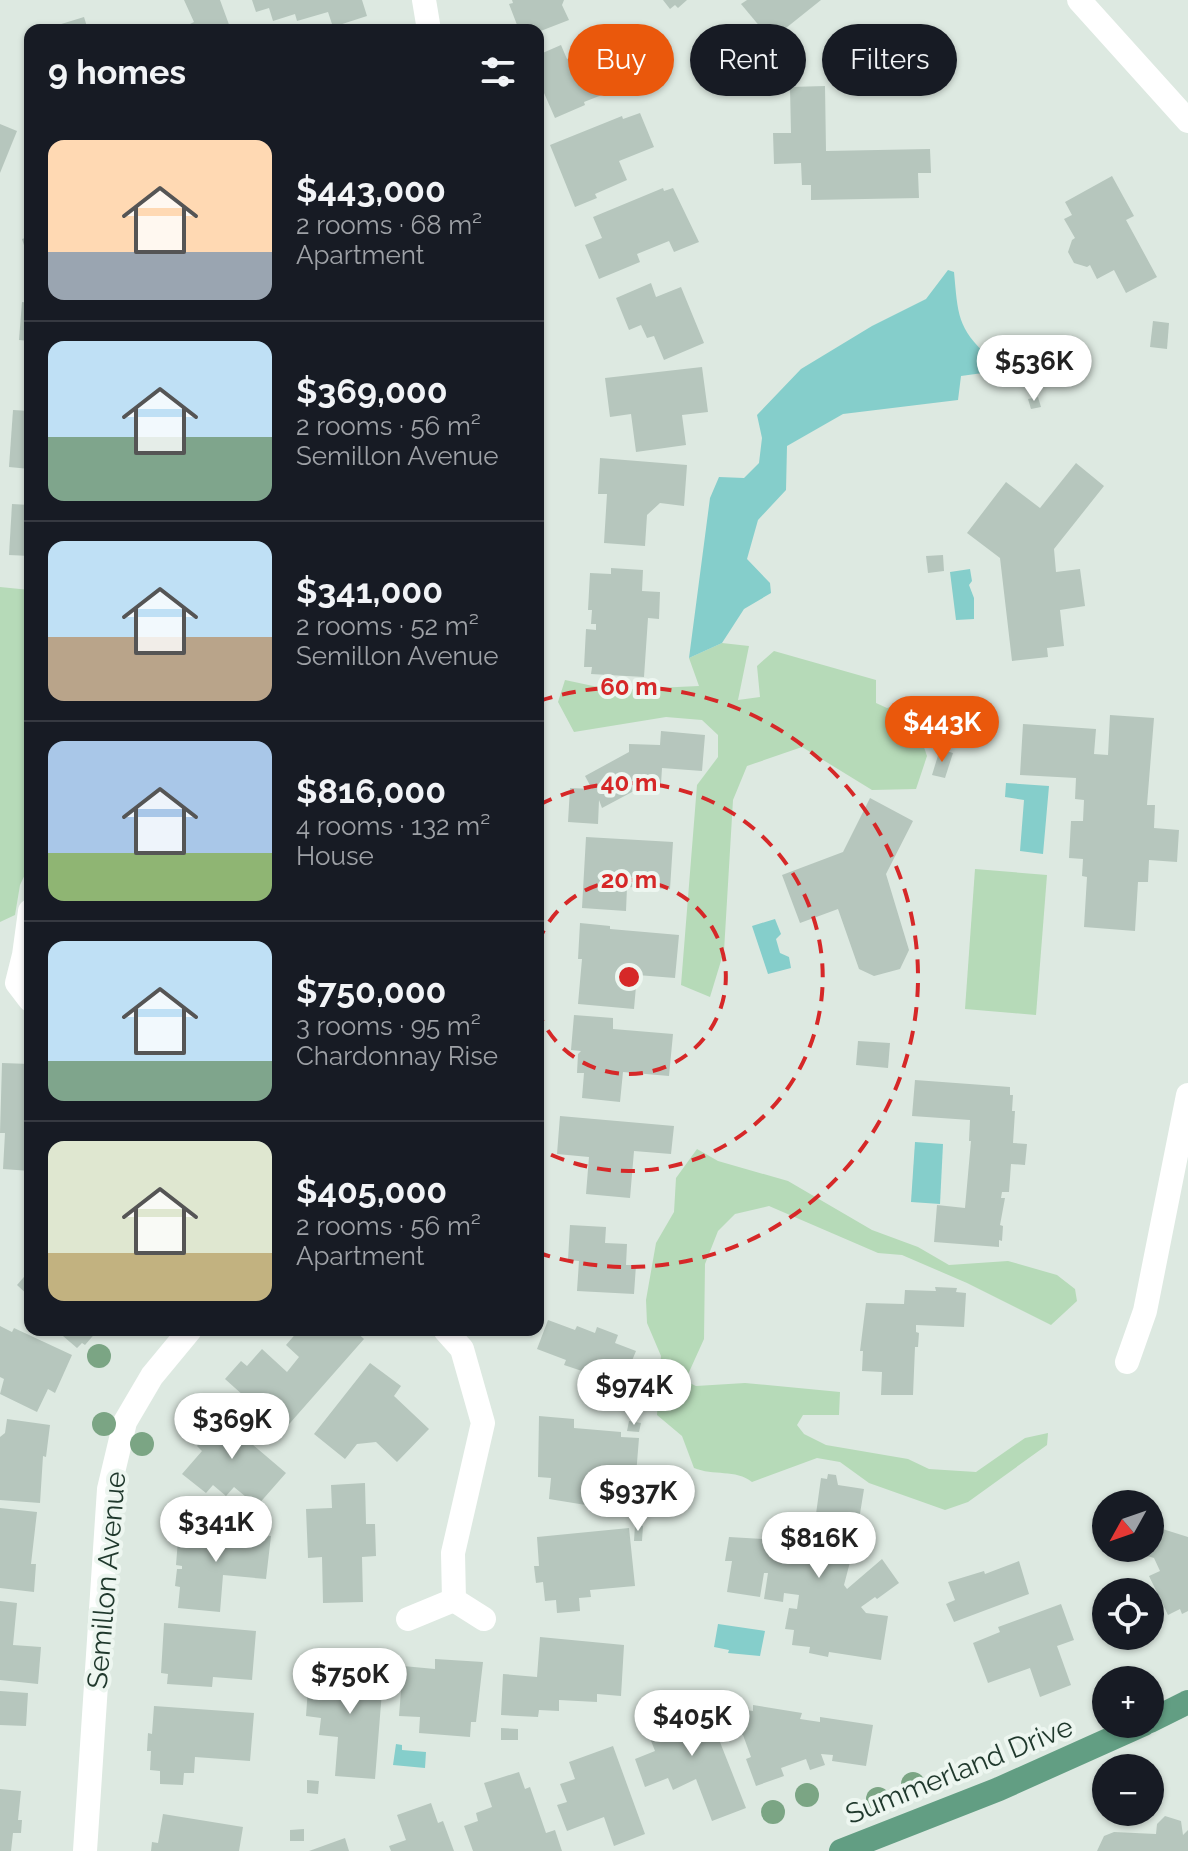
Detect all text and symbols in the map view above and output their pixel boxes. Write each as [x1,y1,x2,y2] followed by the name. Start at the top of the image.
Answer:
[568,24,674,96] chip: Buy
[690,24,806,96] chip: Rent
[822,24,957,96] chip: Filters
[476,50,520,94] icon: filters
[48,52,186,92] text: 9 homes
[296,170,446,210] text: $443,000
[112,172,208,268] icon: home
[296,210,482,240] text: 2 rooms · 68 m²
[296,240,425,270] text: Apartment
[978,335,1090,403] pin: $536K
[995,346,1073,376] text: $536K
[296,371,448,411] text: $369,000
[112,373,208,469] icon: home
[296,411,481,441] text: 2 rooms · 56 m²
[296,441,498,471] text: Semillon Avenue
[296,571,443,611] text: $341,000
[112,573,208,669] icon: home
[296,611,479,641] text: 2 rooms · 52 m²
[296,641,498,671] text: Semillon Avenue
[600,672,658,701] text: 60 m
[886,696,998,764] pin: $443K
[903,707,981,737] text: $443K
[601,768,657,797] text: 40 m
[296,771,446,811] text: $816,000
[112,773,208,869] icon: home
[296,811,490,841] text: 4 rooms · 132 m²
[296,841,374,871] text: House
[601,865,657,894] text: 20 m
[615,963,643,991] centre of rings
[296,971,446,1011] text: $750,000
[112,973,208,1069] icon: home
[296,1011,481,1041] text: 3 rooms · 95 m²
[296,1041,498,1071] text: Chardonnay Rise
[296,1171,447,1211] text: $405,000
[112,1173,208,1269] icon: home
[296,1211,481,1241] text: 2 rooms · 56 m²
[296,1241,425,1271] text: Apartment
[578,1359,690,1427] pin: $974K
[595,1370,673,1400] text: $974K
[176,1393,288,1461] pin: $369K
[192,1404,272,1434] text: $369K
[582,1465,694,1533] pin: $937K
[81,1470,132,1690] street label: Semillon Avenue
[599,1476,677,1506] text: $937K
[1092,1490,1164,1562] north arrow
[1092,1490,1164,1826] map controls
[160,1496,272,1564] pin: $341K
[178,1507,254,1537] text: $341K
[763,1512,875,1580] pin: $816K
[780,1523,858,1553] text: $816K
[1092,1578,1164,1650] button: locate
[294,1648,406,1716] pin: $750K
[311,1659,389,1689] text: $750K
[1092,1666,1164,1738] button: +
[636,1690,748,1758] pin: $405K
[652,1701,732,1731] text: $405K
[841,1710,1078,1831] street label: Summerland Drive
[1092,1754,1164,1826] button: −

